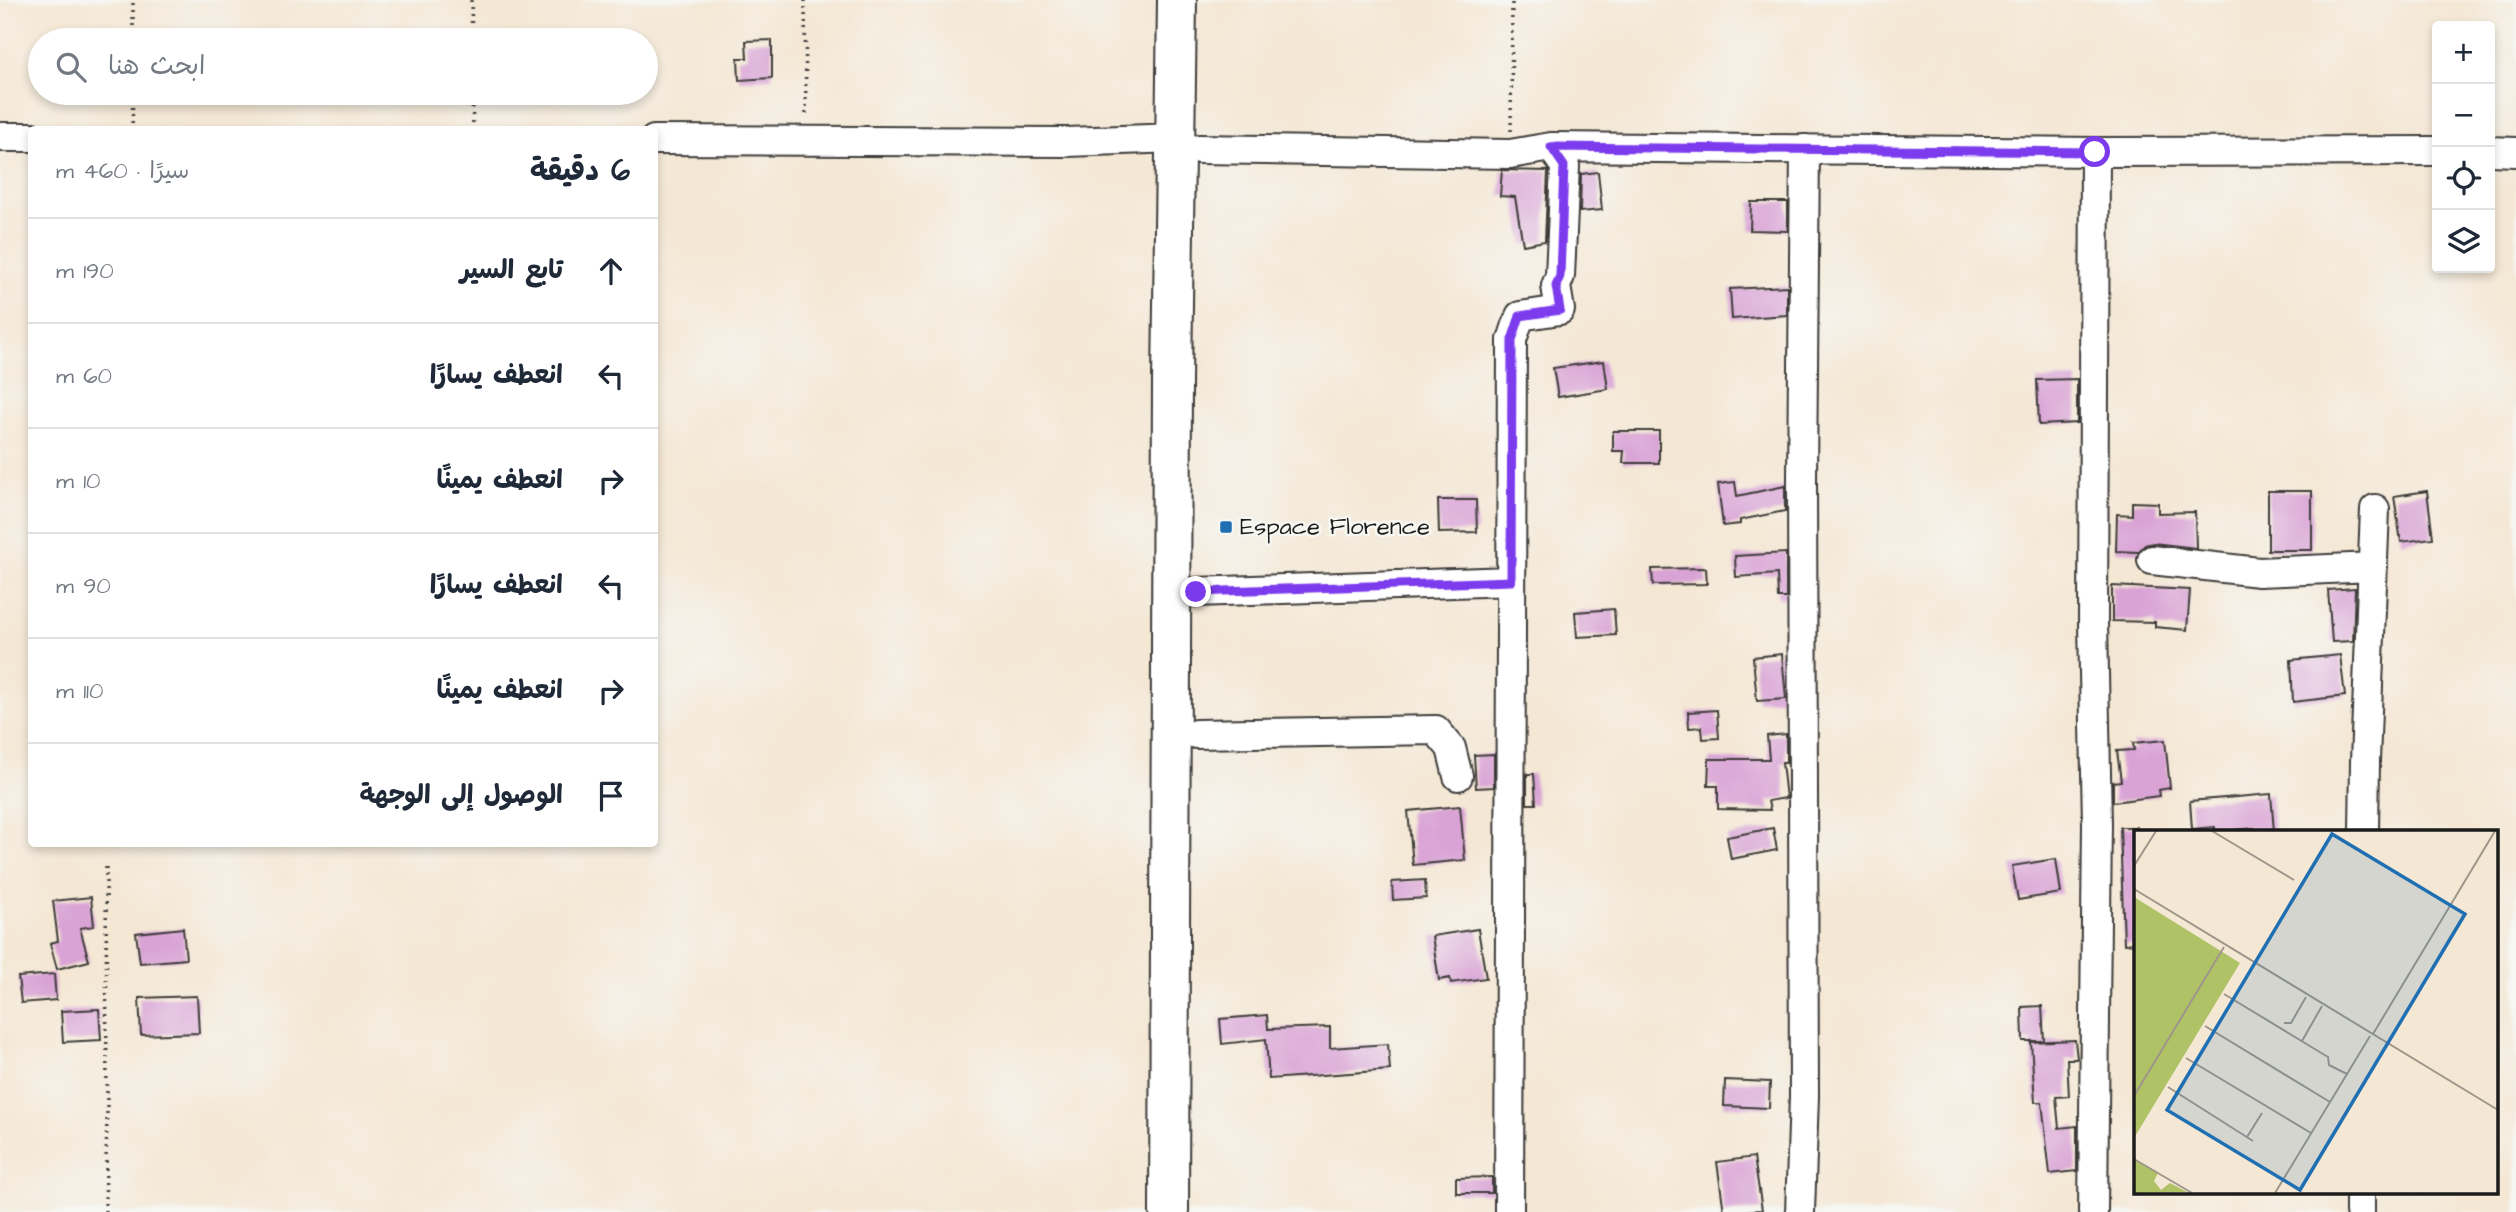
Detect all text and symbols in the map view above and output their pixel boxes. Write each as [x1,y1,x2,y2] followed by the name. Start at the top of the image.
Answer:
[2432,21,2495,273] map controls
[2432,21,2495,84] button: +
[28,28,658,105] search box
[52,48,90,86] icon: search
[108,48,205,84] text: ابحث هنا
[2432,84,2495,147] button: −
[2079,136,2110,167] route start
[2432,147,2495,210] button: locate
[530,150,630,192] text: 6 دقيقة
[56,155,189,187] text: سيرًا · 460 m
[2432,210,2495,273] button: layers
[460,252,563,288] text: تابع السير
[592,252,630,290] icon: ahead
[56,255,114,287] text: 190 m
[430,357,563,393] text: انعطف يسارًا
[592,357,630,395] icon: left
[56,360,112,392] text: 60 m
[436,462,563,498] text: انعطف يمينًا
[592,462,630,500] icon: right
[56,465,101,497] text: 10 m
[1240,510,1430,544] place label: Espace Florence
[1218,519,1234,535] marker: Espace Florence
[430,567,563,603] text: انعطف يسارًا
[592,567,630,605] icon: left
[56,570,111,602] text: 90 m
[1180,576,1211,607] route end
[436,672,563,708] text: انعطف يمينًا
[592,672,630,710] icon: right
[56,675,104,707] text: 110 m
[359,777,563,813] text: الوصول إلى الوجهة
[592,777,630,815] icon: arrive
[2134,830,2498,1194] inset map

